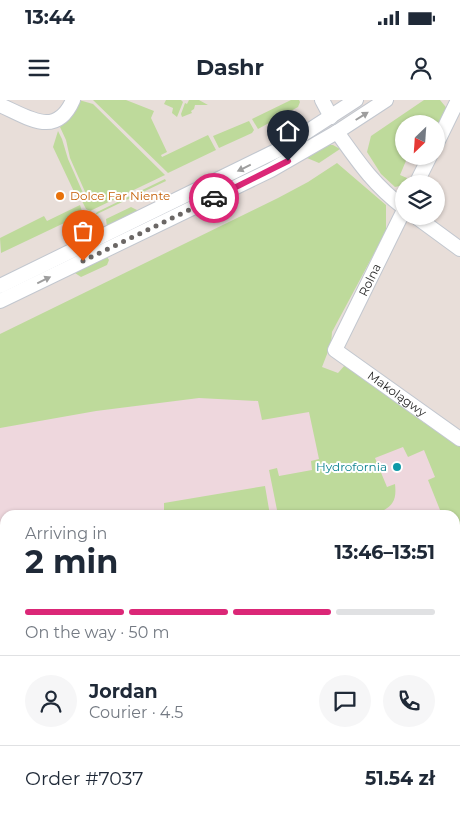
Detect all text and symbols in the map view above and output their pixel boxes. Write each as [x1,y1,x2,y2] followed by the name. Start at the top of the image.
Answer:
[25,6,75,29] text: 13:44
[25,54,53,82] icon: menu
[196,54,264,81] text: Dashr
[407,54,435,82] icon: person
[267,110,309,161] pin
[355,112,368,121] one-way arrow
[395,115,445,165] north arrow
[395,115,445,225] map controls
[274,117,302,145] icon: home
[236,164,251,172] one-way arrow
[189,173,239,223] courier
[395,175,445,225] button: layers
[200,184,228,212] icon: car
[70,188,170,203] place label: Dolce Far Niente
[54,190,66,202] marker: Dolce Far Niente
[62,210,104,261] pin
[69,217,97,245] icon: bag
[355,261,384,299] street label: Rolna
[37,276,51,284] one-way arrow
[365,368,430,420] street label: Makolągwy
[316,459,387,474] place label: Hydrofornia
[391,461,403,473] marker: Hydrofornia
[25,524,107,543] text: Arriving in
[335,541,435,564] text: 13:46–13:51
[25,542,118,581] text: 2 min
[25,623,169,642] text: On the way · 50 m
[25,675,77,727] button: person
[319,675,371,727] button: chat
[383,675,435,727] button: phone
[89,680,158,703] text: Jordan
[89,703,183,722] text: Courier · 4.5
[25,767,143,790] text: Order #7037
[365,767,435,790] text: 51.54 zł

